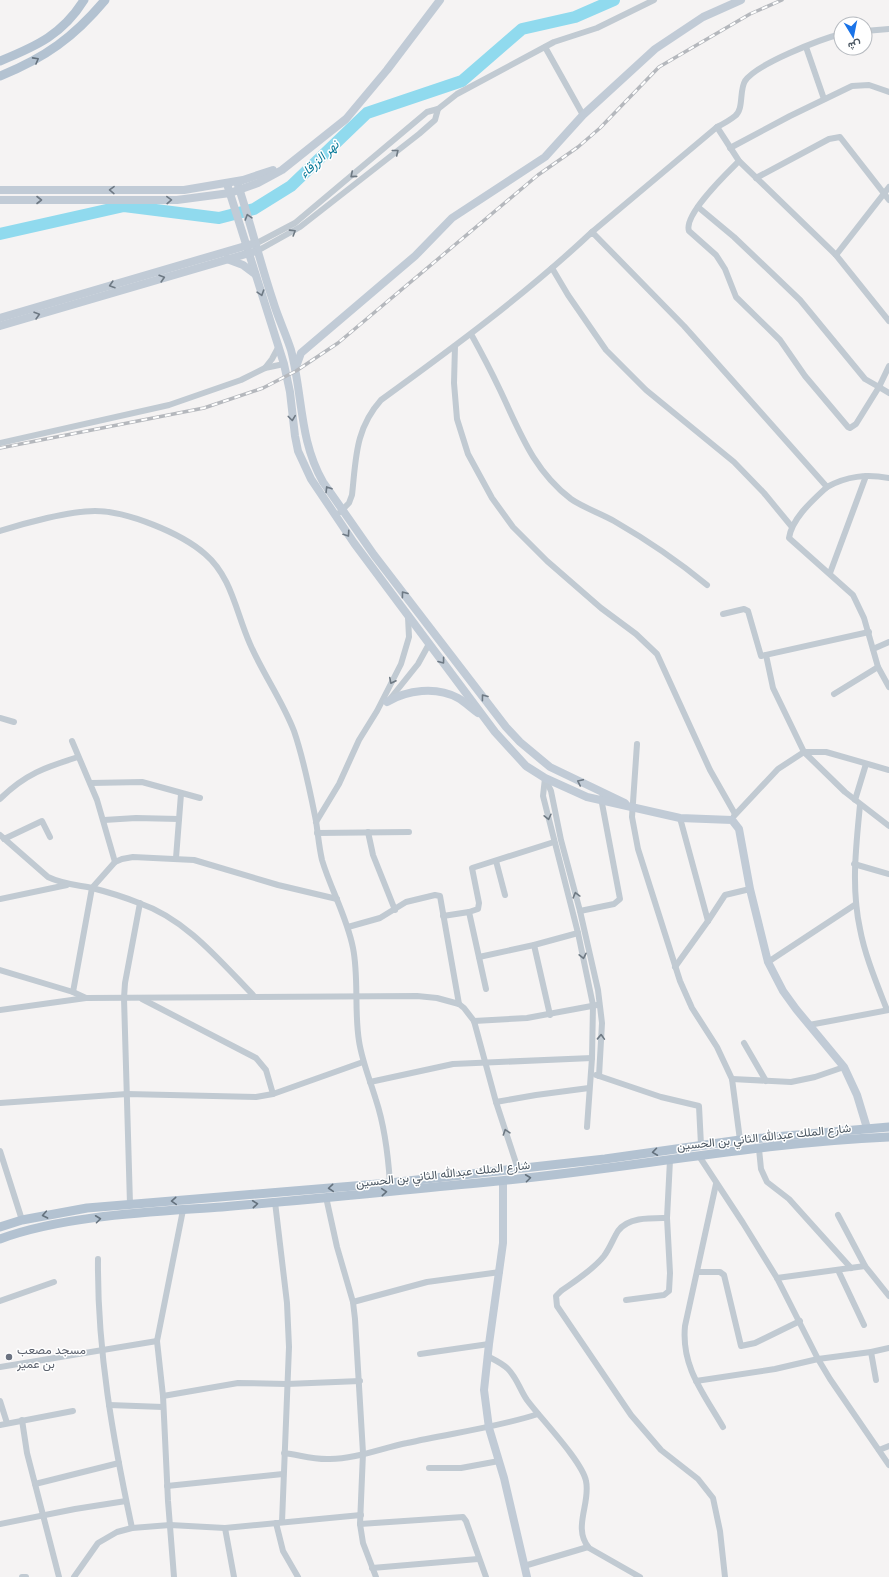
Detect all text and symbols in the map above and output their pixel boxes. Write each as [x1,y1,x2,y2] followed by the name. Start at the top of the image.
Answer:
[833,16,873,56] north arrow
[847,38,862,53] text: ش
[31,57,39,65] one-way arrow
[296,136,343,182] water label: نهر الزرقاء
[391,149,398,156] one-way arrow
[350,171,358,178] one-way arrow
[109,186,115,194] one-way arrow
[36,196,42,204] one-way arrow
[166,196,172,205] one-way arrow
[244,214,253,221] one-way arrow
[289,229,296,236] one-way arrow
[158,274,165,283] one-way arrow
[108,280,115,289] one-way arrow
[256,289,265,296] one-way arrow
[34,311,41,319] one-way arrow
[287,415,296,421] one-way arrow
[325,487,332,494] one-way arrow
[342,530,350,537] one-way arrow
[402,592,409,599] one-way arrow
[437,656,444,663] one-way arrow
[389,676,397,684] one-way arrow
[482,695,489,702] one-way arrow
[576,779,584,787] one-way arrow
[543,813,552,820] one-way arrow
[572,892,581,899] one-way arrow
[578,953,586,959] one-way arrow
[597,1034,605,1040] one-way arrow
[676,1121,852,1156] street label: شارع الملك عبدالله الثاني بن الحسين
[502,1129,511,1136] one-way arrow
[652,1147,659,1156] one-way arrow
[355,1158,531,1193] street label: شارع الملك عبدالله الثاني بن الحسين
[525,1174,531,1183] one-way arrow
[328,1183,335,1192] one-way arrow
[381,1187,387,1196] one-way arrow
[171,1196,177,1205] one-way arrow
[252,1199,258,1208] one-way arrow
[42,1210,48,1219] one-way arrow
[95,1215,101,1224] one-way arrow
[16,1343,86,1372] place label: مسجد مصعب بن عمير
[4,1352,14,1362] marker: مسجد مصعب بن عمير

